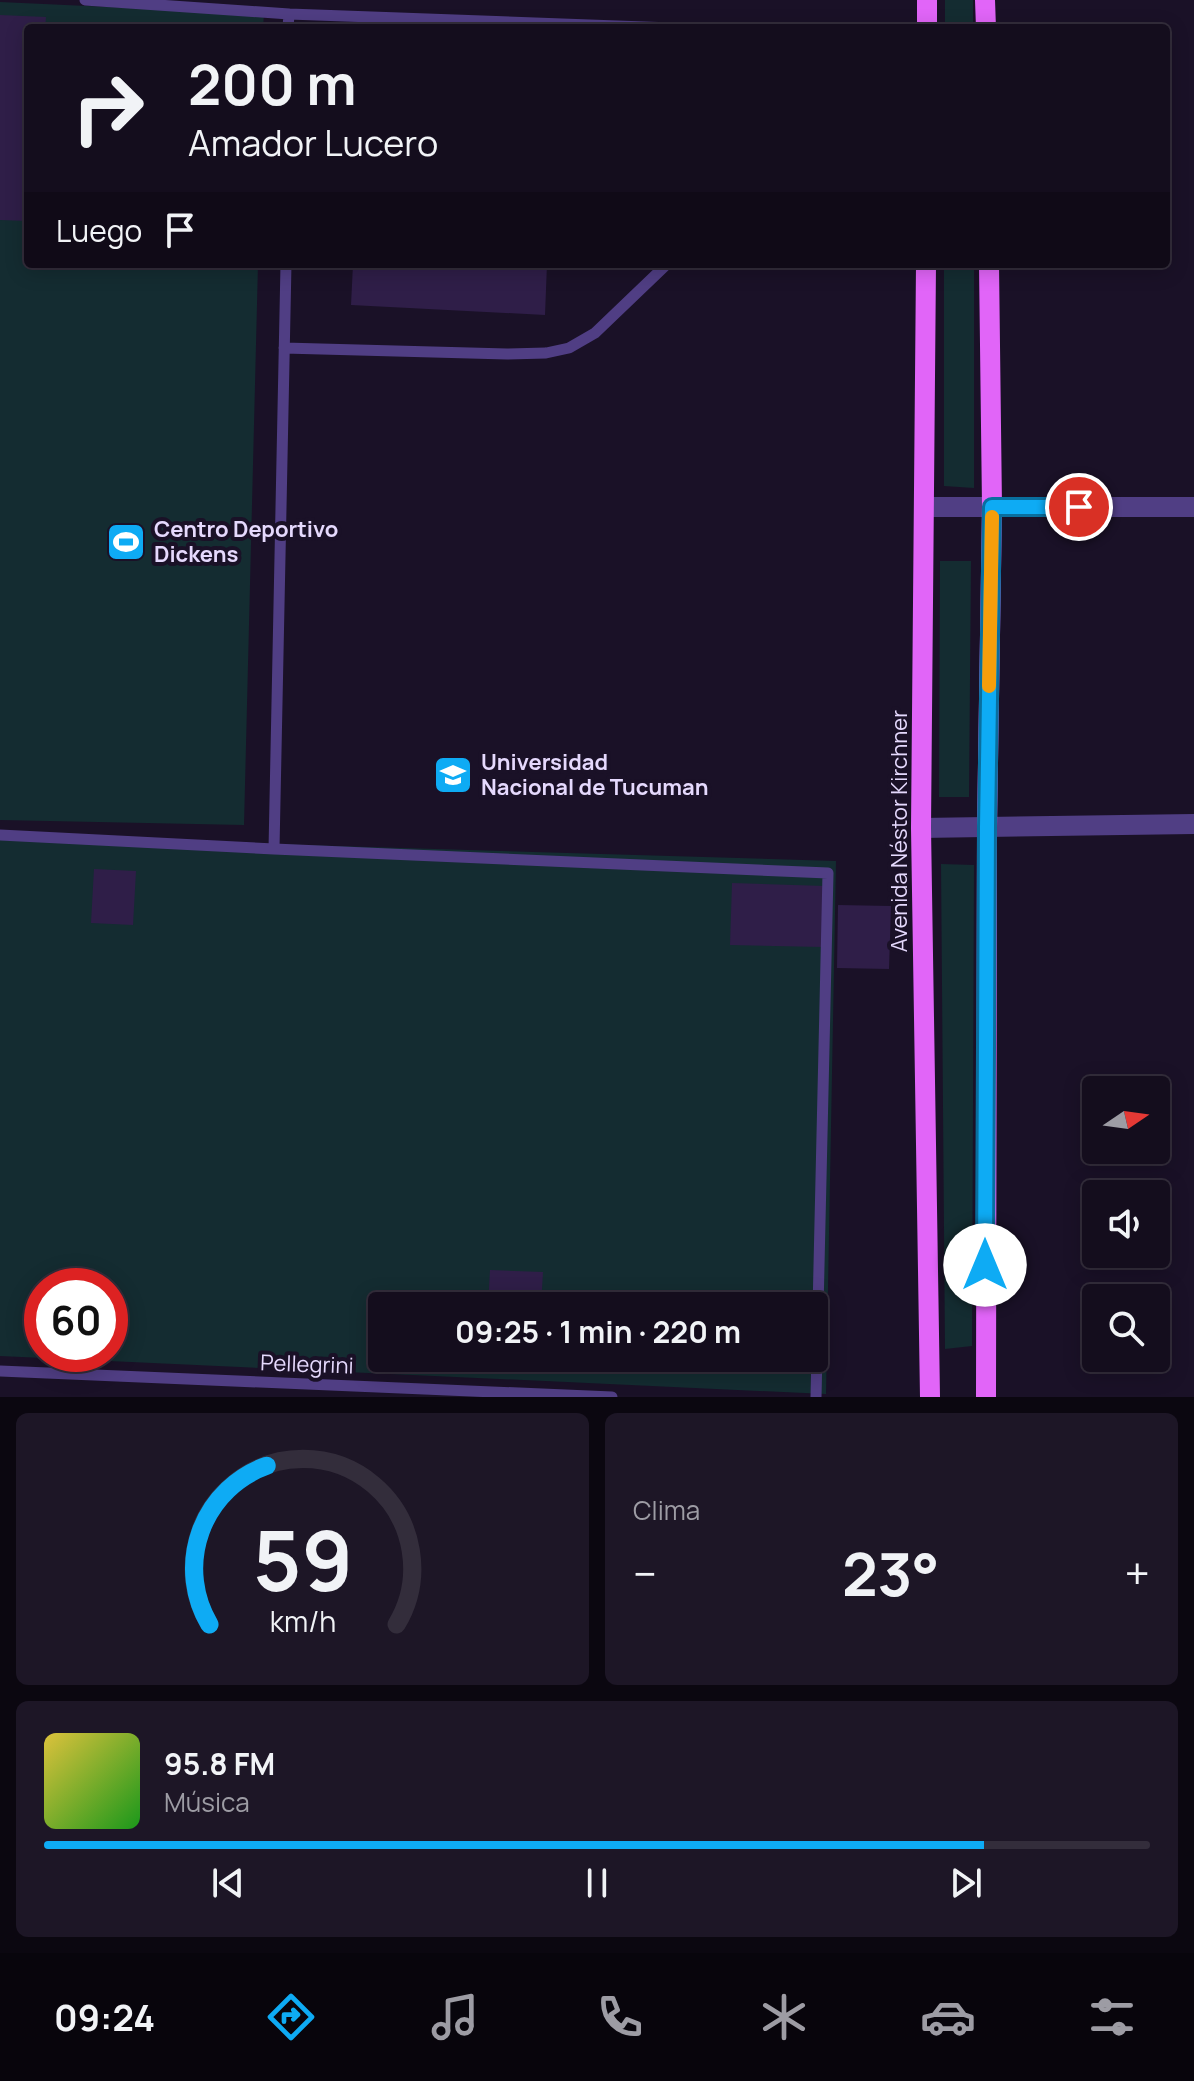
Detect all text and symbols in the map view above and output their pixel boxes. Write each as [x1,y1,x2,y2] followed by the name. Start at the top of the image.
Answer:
[188,45,357,122] text: 200 m
[56,56,160,160] icon: right
[188,118,438,167] text: Amador Lucero
[158,208,202,252] icon: arrive
[56,210,142,251] text: Luego
[1045,473,1113,541] pin
[1057,485,1101,529] icon: arrive
[154,514,338,569] place label: Centro Deportivo Dickens
[105,521,147,563] sports icon: Centro Deportivo Dickens
[884,710,914,952] street label: Avenida Néstor Kirchner
[481,747,708,802] place label: Universidad Nacional de Tucuman
[432,754,474,796] school or university icon: Universidad Nacional de Tucuman
[1082,1076,1170,1164] north arrow
[1082,1076,1170,1372] map controls
[1082,1180,1170,1268] button: sound
[943,1223,1027,1307] position arrow
[24,1268,128,1372] speed limit sign: 60
[1082,1284,1170,1372] button: search
[455,1311,741,1352] text: 09:25 · 1 min · 220 m
[260,1347,354,1381] street label: Pellegrini
[633,1492,700,1528] text: Clima
[252,1502,353,1616] text: 59
[842,1532,940,1614] text: 23°
[633,1543,657,1603] text: −
[1125,1543,1150,1603] text: +
[269,1602,336,1641] text: km/h
[164,1743,275,1784] text: 95.8 FM
[164,1784,250,1820] text: Música
[206,1861,250,1905] icon: previous
[575,1861,619,1905] icon: pause
[944,1861,988,1905] icon: next
[263,1989,319,2045] icon: directions
[427,1989,483,2045] icon: music
[592,1989,648,2045] icon: phone
[756,1989,812,2045] icon: climate
[920,1989,976,2045] icon: car
[1084,1989,1140,2045] icon: filters
[54,1993,155,2042] text: 09:24

